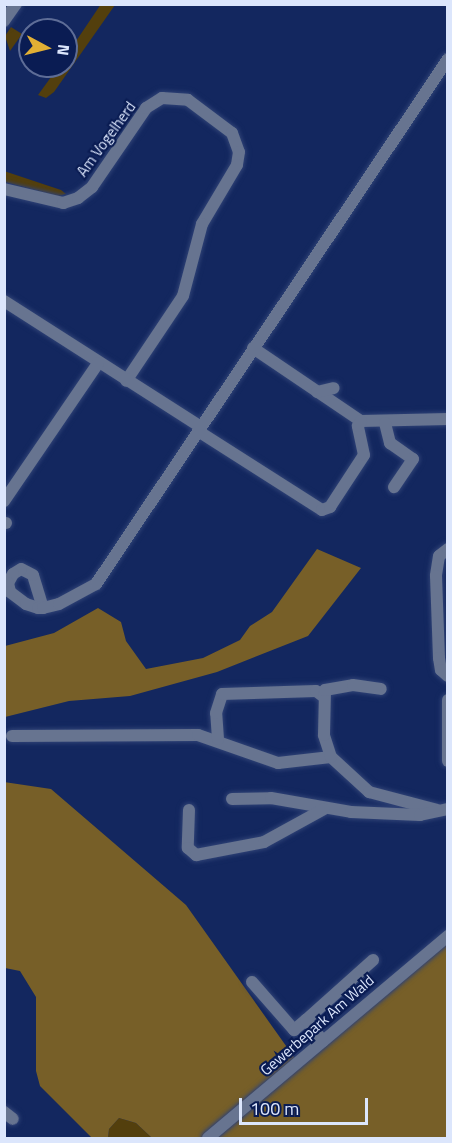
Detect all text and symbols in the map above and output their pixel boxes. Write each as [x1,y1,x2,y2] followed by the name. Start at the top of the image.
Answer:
[18,18,78,78] north arrow
[51,43,76,57] text: N
[73,98,139,180] street label: Am Vogelherd
[257,971,377,1079] street label: Gewerbepark Am Wald
[242,1086,371,1124] scale bar
[250,1095,299,1122] text: 100 m

